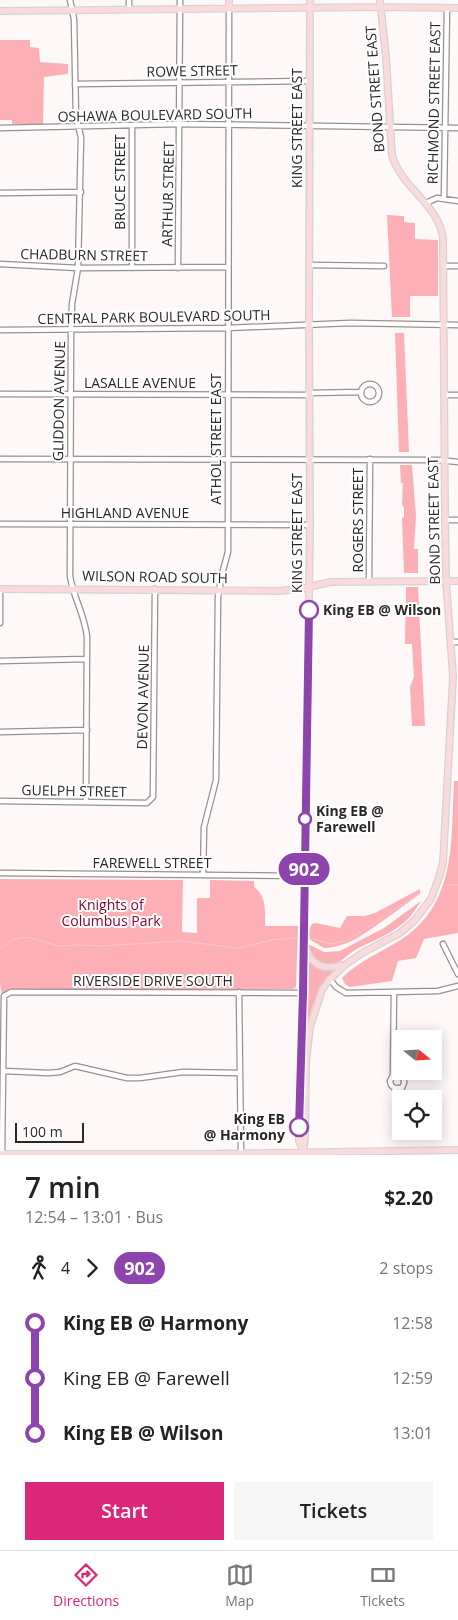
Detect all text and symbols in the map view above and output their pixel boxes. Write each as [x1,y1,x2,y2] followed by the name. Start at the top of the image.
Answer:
[423,21,444,184] street label: RICHMOND STREET EAST
[361,25,388,153] street label: BOND STREET EAST
[146,60,238,81] street label: ROWE STREET
[287,68,306,188] street label: KING STREET EAST
[57,103,253,126] street label: OSHAWA BOULEVARD SOUTH
[110,134,129,230] street label: BRUCE STREET
[157,141,178,247] street label: ARTHUR STREET
[20,244,148,265] street label: CHADBURN STREET
[37,305,271,328] street label: CENTRAL PARK BOULEVARD SOUTH
[48,341,69,461] street label: GLIDDON AVENUE
[84,373,196,392] street label: LASALLE AVENUE
[206,373,225,505] street label: ATHOL STREET EAST
[423,457,444,585] street label: BOND STREET EAST
[348,467,367,572] street label: ROGERS STREET
[287,473,306,593] street label: KING STREET EAST
[61,503,189,522] street label: HIGHLAND AVENUE
[82,566,228,587] street label: WILSON ROAD SOUTH
[299,600,319,620] marker: King EB @ Wilson
[323,600,441,619] place label: King EB @ Wilson
[132,644,153,750] street label: DEVON AVENUE
[21,780,127,801] street label: GUELPH STREET
[316,801,384,836] place label: King EB @ Farewell
[298,812,312,826] marker: King EB @ Farewell
[93,853,212,872] street label: FAREWELL STREET
[275,853,333,885] line badge: 902
[289,857,319,881] text: 902
[61,895,161,930] park label: Knights of Columbus Park
[73,971,233,990] street label: RIVERSIDE DRIVE SOUTH
[392,1030,442,1080] north arrow
[392,1030,442,1140] map controls
[392,1090,442,1140] button: locate
[204,1109,285,1144] place label: King EB @ Harmony
[289,1117,309,1137] marker: King EB @ Harmony
[15,1120,84,1143] scale bar
[22,1122,63,1141] text: 100 m
[25,1168,101,1206] text: 7 min
[384,1185,433,1211] text: $2.20
[25,1206,163,1228] text: 12:54 – 13:01 · Bus
[25,1254,53,1282] icon: walk
[78,1254,106,1282] icon: forward
[124,1256,155,1280] text: 902
[61,1257,70,1279] text: 4
[379,1257,433,1279] text: 2 stops
[63,1310,248,1336] text: King EB @ Harmony
[392,1312,433,1334] text: 12:58
[63,1365,230,1391] text: King EB @ Farewell
[392,1367,433,1389] text: 12:59
[63,1420,224,1446] text: King EB @ Wilson
[392,1422,433,1444] text: 13:01
[25,1482,224,1540] button: Start
[234,1482,433,1540] button: Tickets
[53,1561,119,1610] tab: Directions
[225,1561,254,1610] tab: Map
[360,1561,405,1610] tab: Tickets

